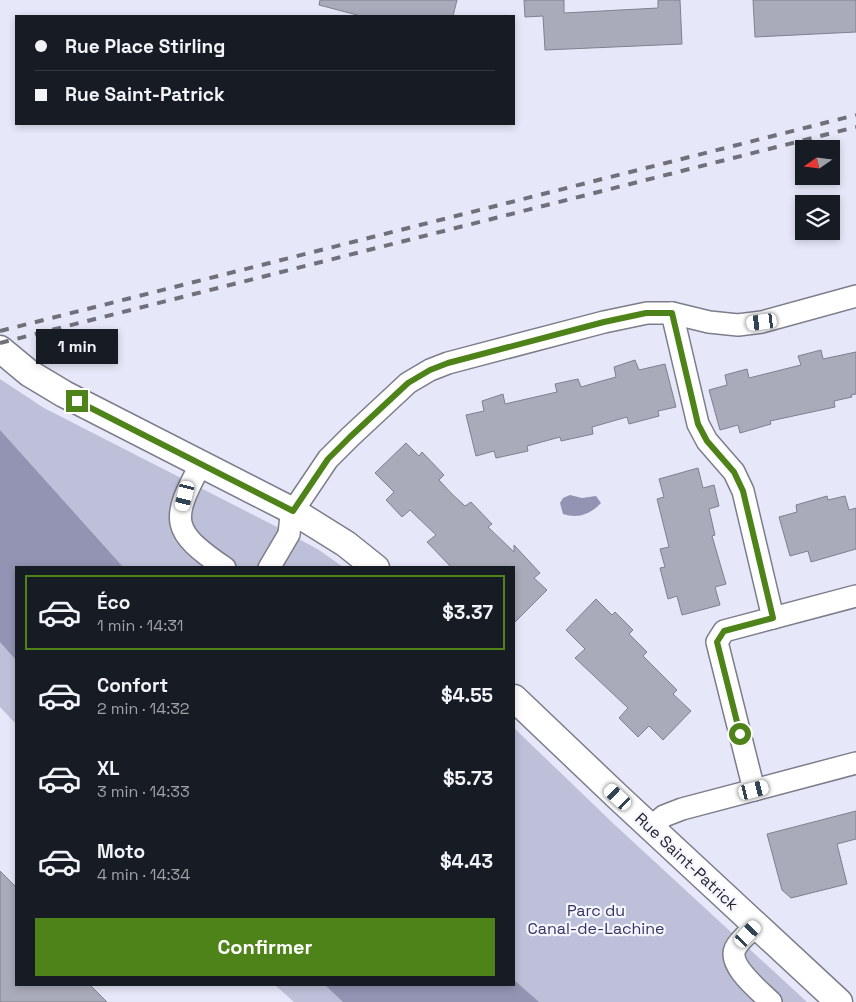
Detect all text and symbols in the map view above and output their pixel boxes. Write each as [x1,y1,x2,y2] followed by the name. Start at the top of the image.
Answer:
[65,34,225,59] text: Rue Place Stirling
[65,82,225,107] text: Rue Saint-Patrick
[795,140,840,185] north arrow
[795,140,840,240] map controls
[795,195,840,240] button: layers
[746,313,777,331] car
[36,328,118,364] callout: 1 min
[57,336,97,357] text: 1 min
[66,390,88,412] route end
[174,480,195,512] car
[37,590,82,635] icon: car
[97,590,130,615] text: Éco
[442,600,493,625] text: $3.37
[97,615,183,636] text: 1 min · 14:31
[37,673,82,718] icon: car
[97,673,168,698] text: Confort
[441,683,493,708] text: $4.55
[97,698,190,719] text: 2 min · 14:32
[729,723,751,745] route start
[37,756,82,801] icon: car
[97,756,120,781] text: XL
[443,766,493,791] text: $5.73
[737,779,770,801] car
[97,781,190,802] text: 3 min · 14:33
[601,781,634,813] car
[631,808,743,915] street label: Rue Saint-Patrick
[37,839,82,884] icon: car
[97,839,145,864] text: Moto
[440,849,493,874] text: $4.43
[97,864,190,885] text: 4 min · 14:34
[527,900,665,939] park label: Parc du Canal-de-Lachine
[35,918,495,976] button: Confirmer
[732,918,763,950] car

